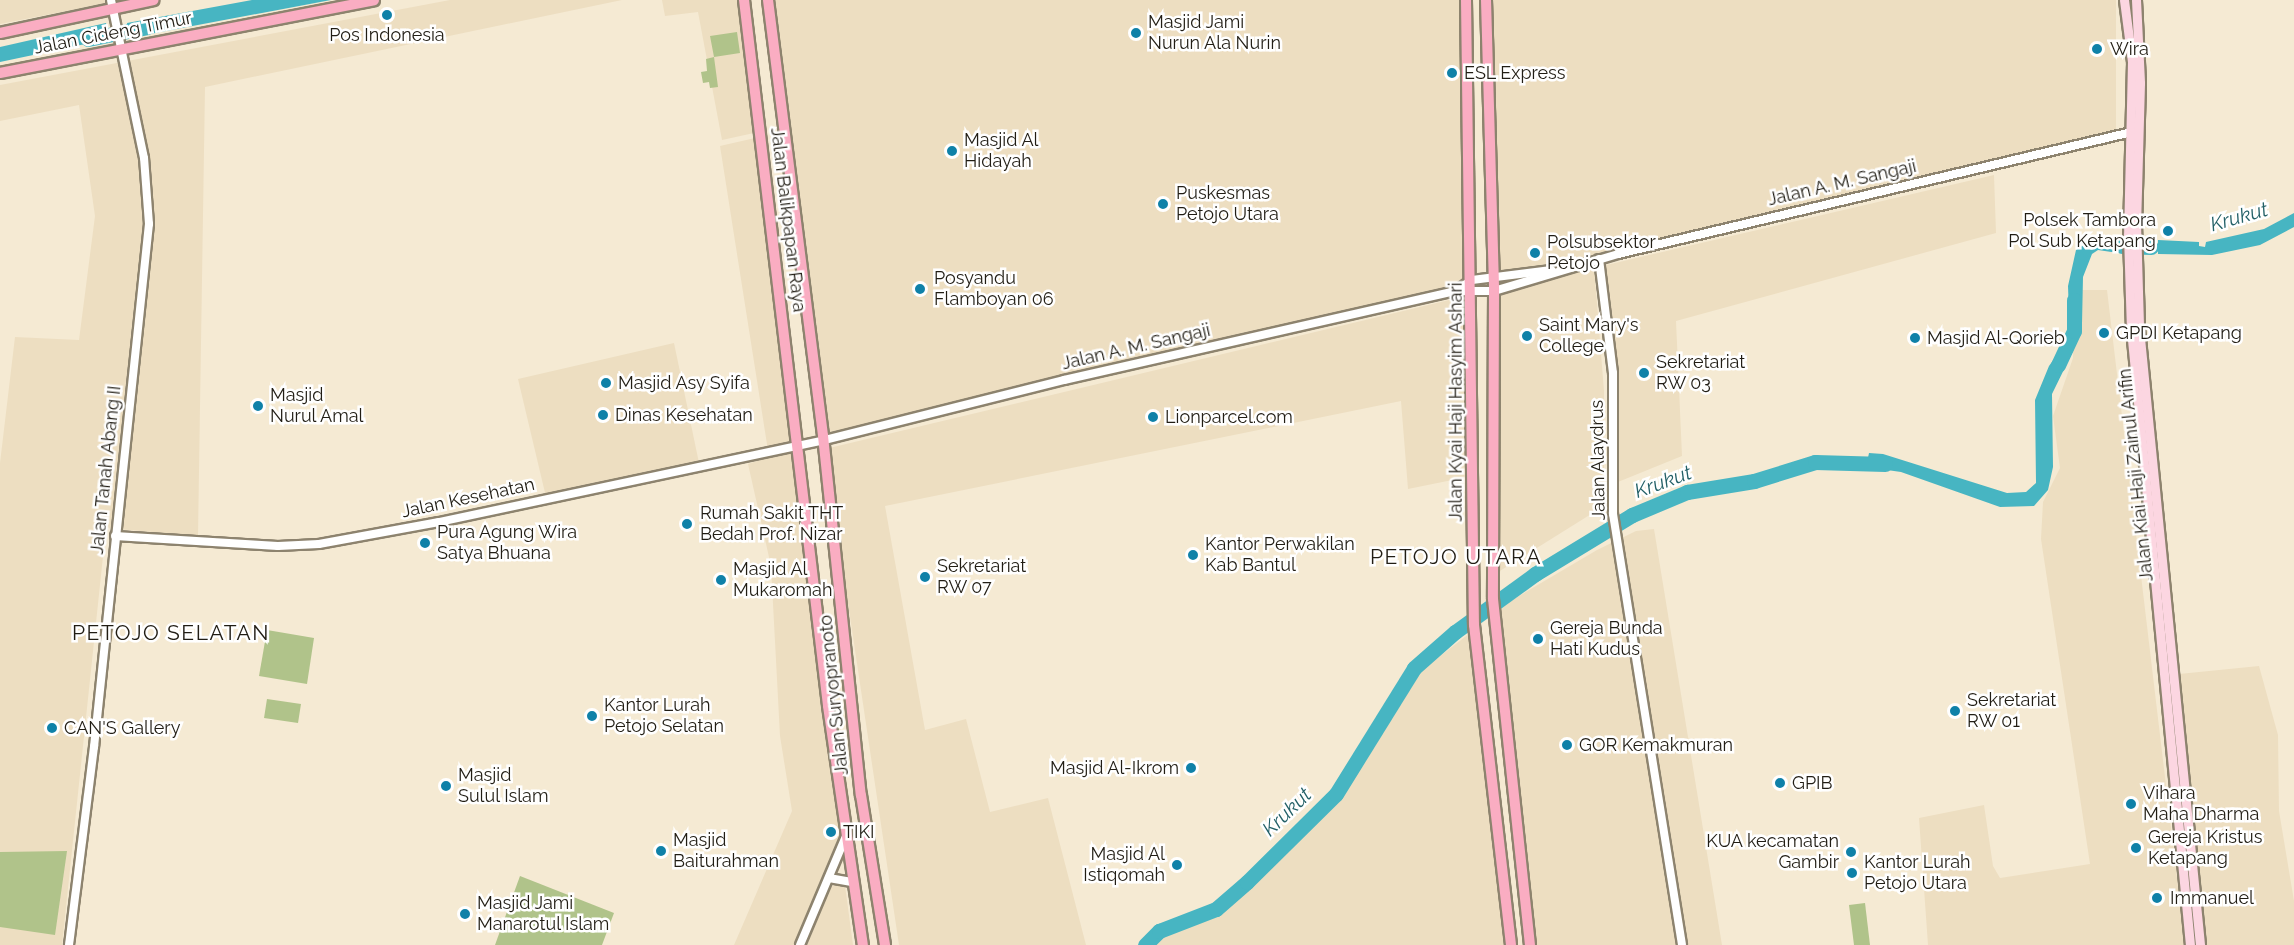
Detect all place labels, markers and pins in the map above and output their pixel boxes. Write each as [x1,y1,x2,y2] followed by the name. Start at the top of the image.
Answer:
[380,8,394,22] marker: Pos Indonesia
[1148,12,1281,54] place label: Masjid Jami Nurun Ala Nurin
[329,24,445,46] place label: Pos Indonesia
[1129,26,1143,40] marker: Masjid Jami Nurun Ala Nurin
[2110,38,2149,60] place label: Wira
[2088,40,2106,58] marker: Wira
[1464,62,1566,84] place label: ESL Express
[1445,66,1459,80] marker: ESL Express
[964,130,1039,172] place label: Masjid Al Hidayah
[945,144,959,158] marker: Masjid Al Hidayah
[1176,183,1279,226] place label: Puskesmas Petojo Utara
[1154,195,1172,213] marker: Puskesmas Petojo Utara
[2008,210,2156,252] place label: Polsek Tambora Pol Sub Ketapang
[2161,224,2175,238] marker: Polsek Tambora Pol Sub Ketapang
[1547,232,1656,274] place label: Polsubsektor Petojo
[1528,246,1542,260] marker: Polsubsektor Petojo
[934,268,1054,310] place label: Posyandu Flamboyan 06
[911,280,929,298] marker: Posyandu Flamboyan 06
[1539,315,1638,358] place label: Saint Mary's College
[2116,322,2242,344] place label: GPDI Ketapang
[2097,326,2111,340] marker: GPDI Ketapang
[1927,327,2065,349] place label: Masjid Al-Qorieb
[1520,329,1534,343] marker: Saint Mary's College
[1908,331,1922,345] marker: Masjid Al-Qorieb
[1656,352,1745,394] place label: Sekretariat RW 03
[1637,366,1651,380] marker: Sekretariat RW 03
[618,372,751,394] place label: Masjid Asy Syifa
[599,376,613,390] marker: Masjid Asy Syifa
[270,385,364,428] place label: Masjid Nurul Amal
[251,399,265,413] marker: Masjid Nurul Amal
[615,404,753,426] place label: Dinas Kesehatan
[1165,406,1293,428] place label: Lionparcel.com
[596,408,610,422] marker: Dinas Kesehatan
[1146,410,1160,424] marker: Lionparcel.com
[700,503,844,546] place label: Rumah Sakit THT Bedah Prof. Nizar
[678,515,696,533] marker: Rumah Sakit THT Bedah Prof. Nizar
[437,522,578,564] place label: Pura Agung Wira Satya Bhuana
[1205,534,1355,576] place label: Kantor Perwakilan Kab Bantul
[418,536,432,550] marker: Pura Agung Wira Satya Bhuana
[1186,548,1200,562] marker: Kantor Perwakilan Kab Bantul
[937,556,1026,598] place label: Sekretariat RW 07
[733,559,832,602] place label: Masjid Al Mukaromah
[918,570,932,584] marker: Sekretariat RW 07
[714,573,728,587] marker: Masjid Al Mukaromah
[1550,618,1663,660] place label: Gereja Bunda Hati Kudus
[1531,632,1545,646] marker: Gereja Bunda Hati Kudus
[1967,690,2056,732] place label: Sekretariat RW 01
[604,695,724,738] place label: Kantor Lurah Petojo Selatan
[1948,704,1962,718] marker: Sekretariat RW 01
[585,709,599,723] marker: Kantor Lurah Petojo Selatan
[64,717,180,739] place label: CAN'S Gallery
[45,721,59,735] marker: CAN'S Gallery
[1579,734,1733,756] place label: GOR Kemakmuran
[1560,738,1574,752] marker: GOR Kemakmuran
[1049,757,1179,779] place label: Masjid Al-Ikrom
[1184,761,1198,775] marker: Masjid Al-Ikrom
[458,765,549,808] place label: Masjid Sulul Islam
[1792,772,1833,794] place label: GPIB
[1773,776,1787,790] marker: GPIB
[439,779,453,793] marker: Masjid Sulul Islam
[2143,783,2259,826] place label: Vihara Maha Dharma
[2124,797,2138,811] marker: Vihara Maha Dharma
[843,821,874,843] place label: TIKI
[824,825,838,839] marker: TIKI
[2148,827,2262,870] place label: Gereja Kristus Ketapang
[673,830,779,872] place label: Masjid Baiturahman
[1706,831,1839,874] place label: KUA kecamatan Gambir
[2129,841,2143,855] marker: Gereja Kristus Ketapang
[654,844,668,858] marker: Masjid Baiturahman
[1083,844,1165,886] place label: Masjid Al Istiqomah
[1844,845,1858,859] marker: KUA kecamatan Gambir
[1864,852,1971,894] place label: Kantor Lurah Petojo Utara
[1170,858,1184,872] marker: Masjid Al Istiqomah
[1845,866,1859,880] marker: Kantor Lurah Petojo Utara
[2170,887,2254,909] place label: Immanuel
[2148,889,2166,907] marker: Immanuel
[477,893,610,936] place label: Masjid Jami Manarotul Islam
[458,907,472,921] marker: Masjid Jami Manarotul Islam

